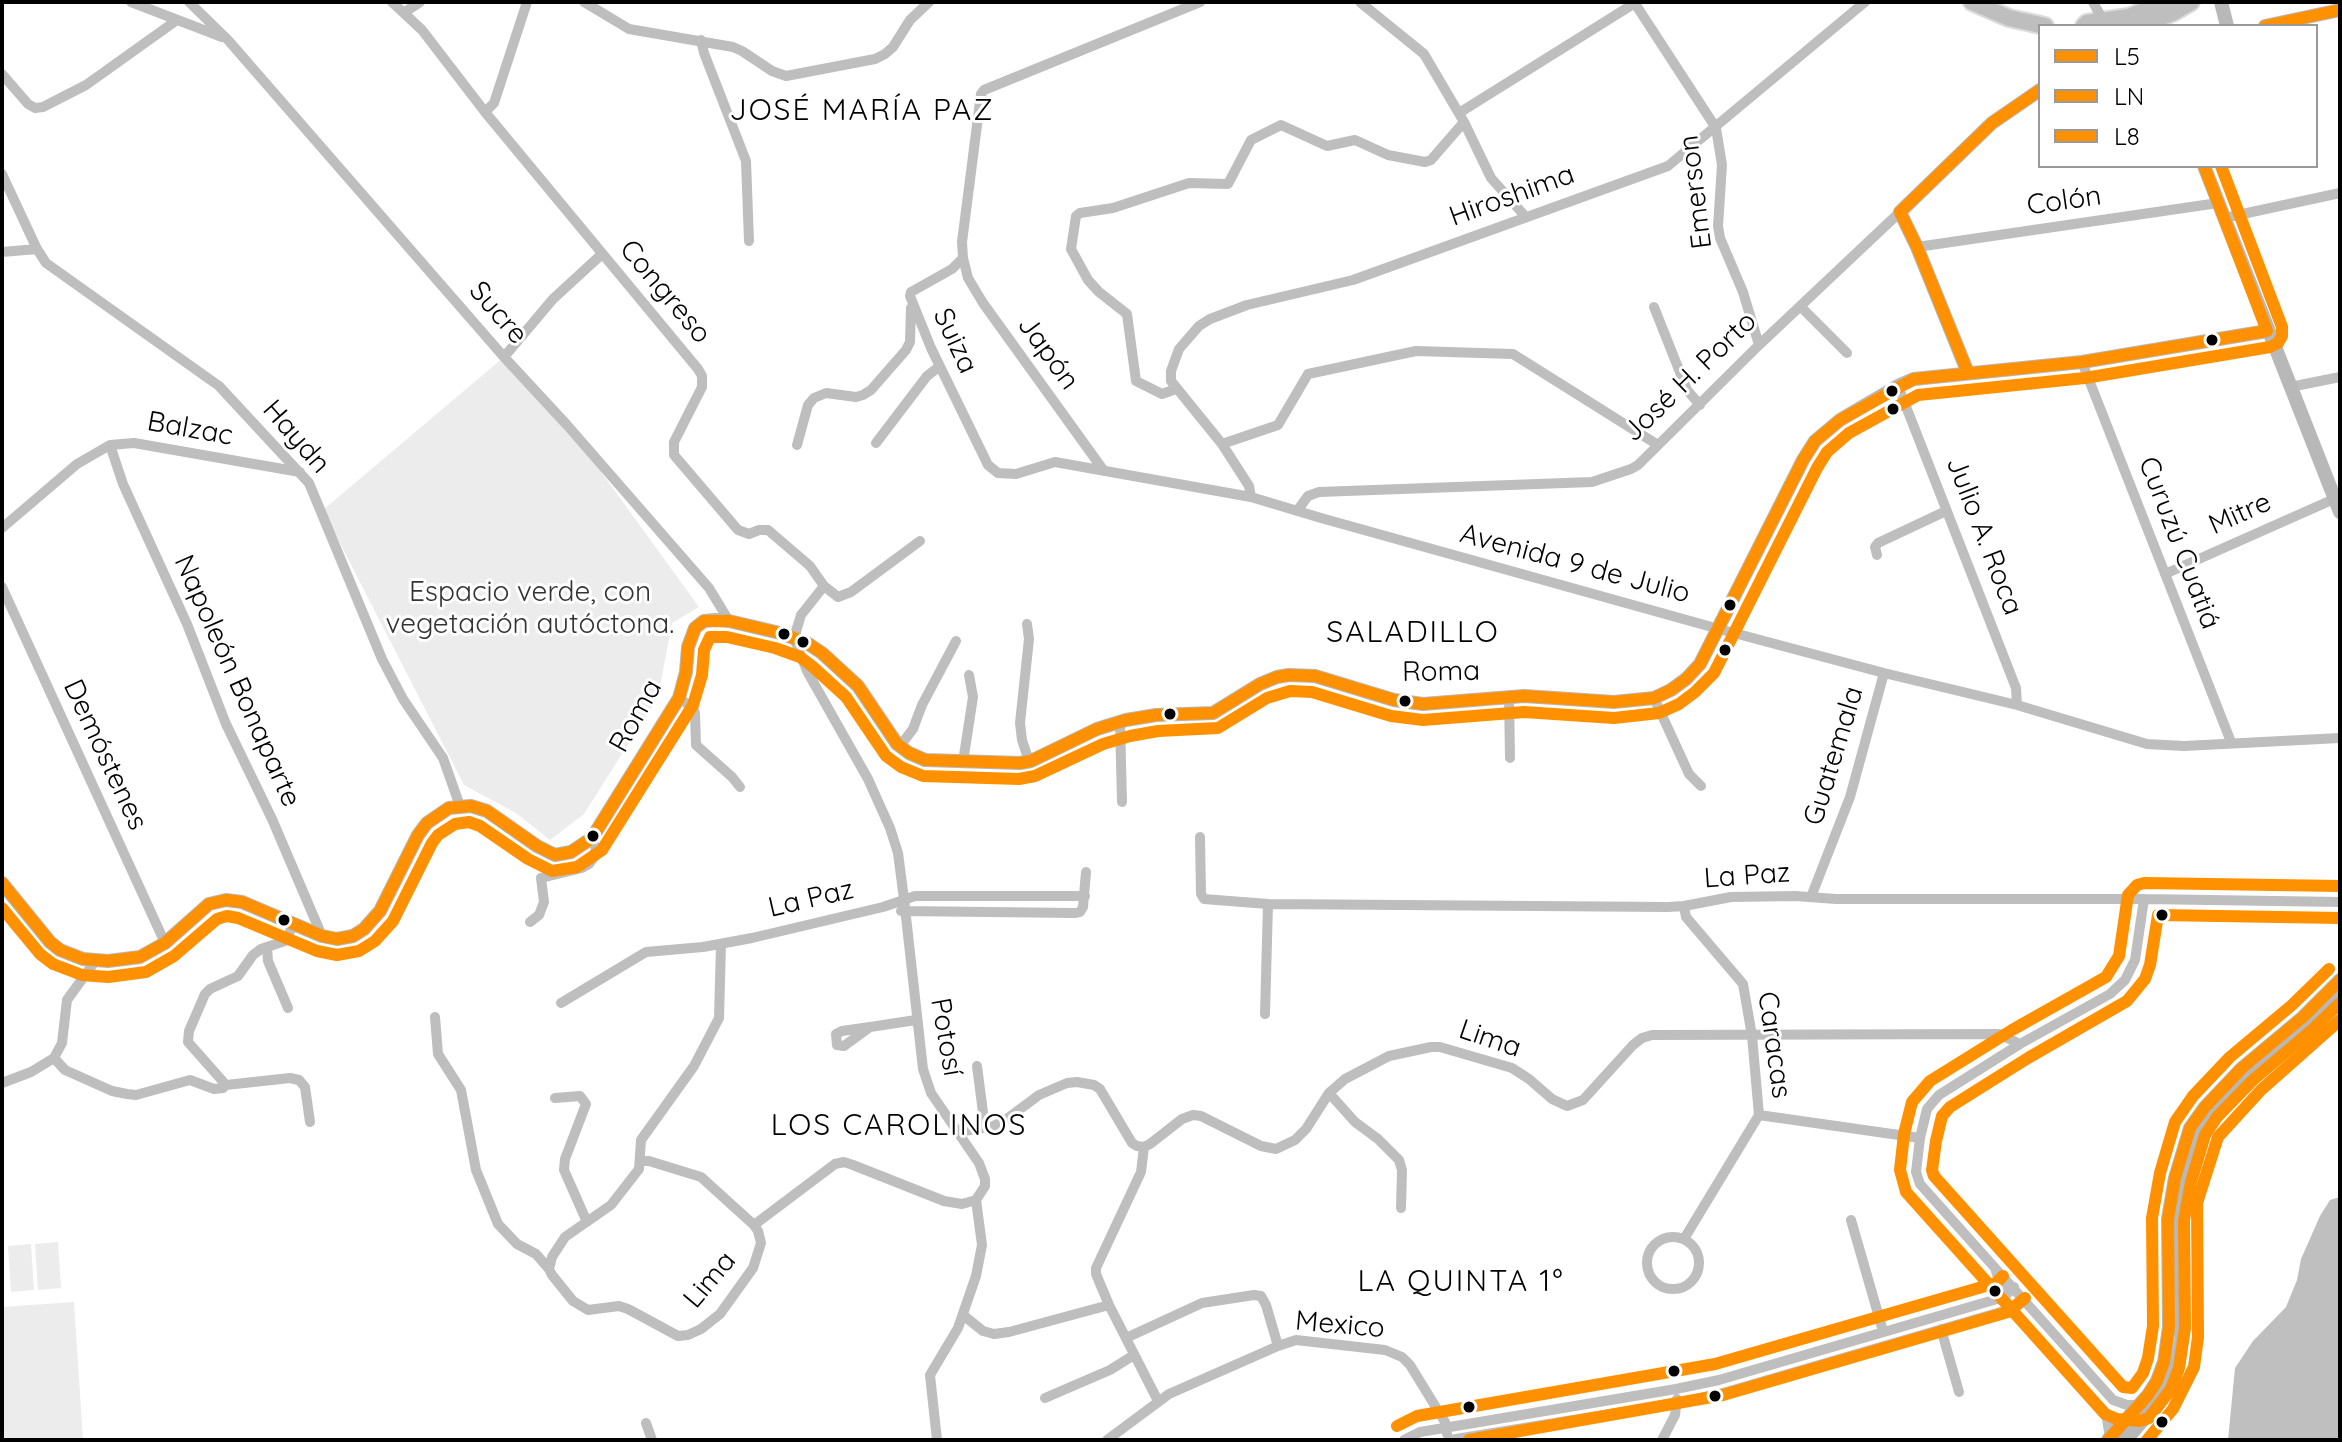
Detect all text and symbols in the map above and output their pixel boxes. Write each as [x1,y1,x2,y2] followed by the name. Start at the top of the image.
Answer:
[2038,24,2318,168] legend
[2114,41,2140,71] text: L5
[2114,81,2144,111] text: LN
[729,93,995,129] district label: JOSÉ MARÍA PAZ
[2114,121,2140,151] text: L8
[1672,133,1720,251] street label: Emerson
[1445,158,1579,234] street label: Hiroshima
[2025,179,2103,223] street label: Colón
[612,233,718,351] street label: Congreso
[462,275,534,351] street label: Sucre
[925,303,985,379] street label: Suiza
[1616,305,1764,449] street label: José H. Porto
[1010,310,1086,396] street label: Japón
[2204,332,2220,348] unlabelled marker
[1884,383,1900,399] unlabelled marker
[255,394,337,480] street label: Haydn
[1885,401,1901,417] unlabelled marker
[144,405,236,453] street label: Balzac
[1938,452,2030,620] street label: Julio A. Roca
[2131,452,2227,634] street label: Curuzú Cuatiá
[2204,486,2276,542] street label: Mitre
[1456,517,1694,611] street label: Avenida 9 de Julio
[166,550,308,812] street label: Napoleón Bonaparte
[386,576,674,642] park label: Espacio verde, con vegetación autóctona.
[1722,597,1738,613] unlabelled marker
[1326,615,1500,651] district label: SALADILLO
[776,626,792,642] unlabelled marker
[795,634,811,650] unlabelled marker
[1717,642,1733,658] unlabelled marker
[1402,655,1480,689] street label: Roma
[56,674,154,836] street label: Demóstenes
[602,674,670,758] street label: Roma
[1797,683,1871,829] street label: Guatemala
[1397,693,1413,709] unlabelled marker
[1162,706,1178,722] unlabelled marker
[585,828,601,844] unlabelled marker
[1703,856,1791,896] street label: La Paz
[765,873,857,925] street label: La Paz
[2154,907,2170,923] unlabelled marker
[276,912,292,928] unlabelled marker
[1750,990,1798,1100] street label: Caracas
[923,995,969,1079] street label: Potosí
[1455,1013,1525,1065] street label: Lima
[771,1108,1027,1144] district label: LOS CAROLINOS
[677,1245,743,1315] street label: Lima
[1358,1264,1564,1300] district label: LA QUINTA 1°
[1987,1283,2003,1299] unlabelled marker
[1294,1304,1386,1346] street label: Mexico
[1666,1363,1682,1379] unlabelled marker
[1707,1388,1723,1404] unlabelled marker
[1461,1399,1477,1415] unlabelled marker
[2154,1414,2170,1430] unlabelled marker

